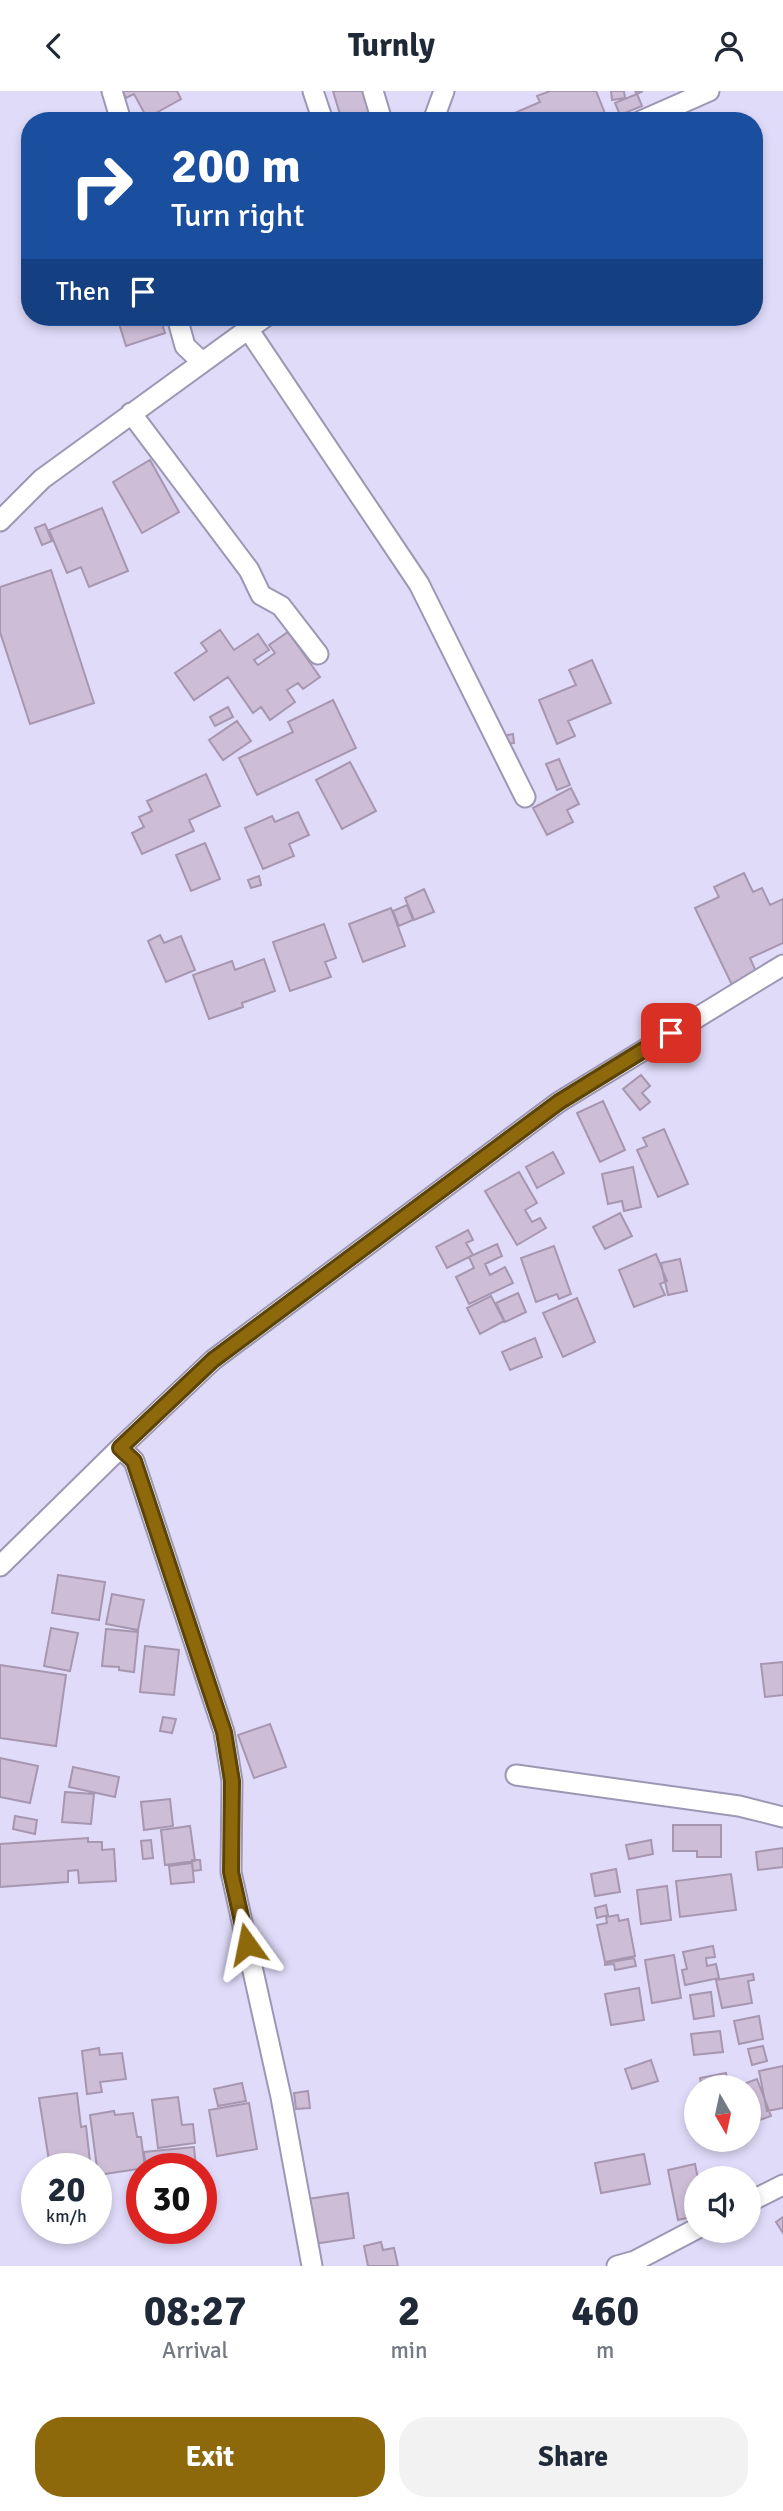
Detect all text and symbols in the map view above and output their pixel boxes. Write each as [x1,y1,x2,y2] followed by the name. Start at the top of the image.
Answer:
[348,26,435,65] text: Turnly
[35,27,73,65] icon: back
[710,27,748,65] icon: person
[171,136,301,196] text: 200 m
[56,140,147,231] icon: right
[171,196,304,235] text: Turn right
[124,273,162,311] icon: arrive
[56,276,110,308] text: Then
[641,1003,701,1063] pin
[652,1014,690,1052] icon: arrive
[210,1907,284,1981] position arrow
[684,2075,761,2153] north arrow
[684,2075,761,2243] map controls
[126,2153,217,2244] speed limit sign: 30
[684,2166,761,2243] button: sound
[48,2168,85,2211] text: 20
[46,2205,87,2227] text: km/h
[144,2286,247,2337] text: 08:27
[398,2286,420,2337] text: 2
[571,2286,639,2337] text: 460
[162,2336,228,2365] text: Arrival
[390,2336,428,2365] text: min
[596,2336,614,2365] text: m
[35,2417,385,2497] button: Exit
[399,2417,748,2497] button: Share

